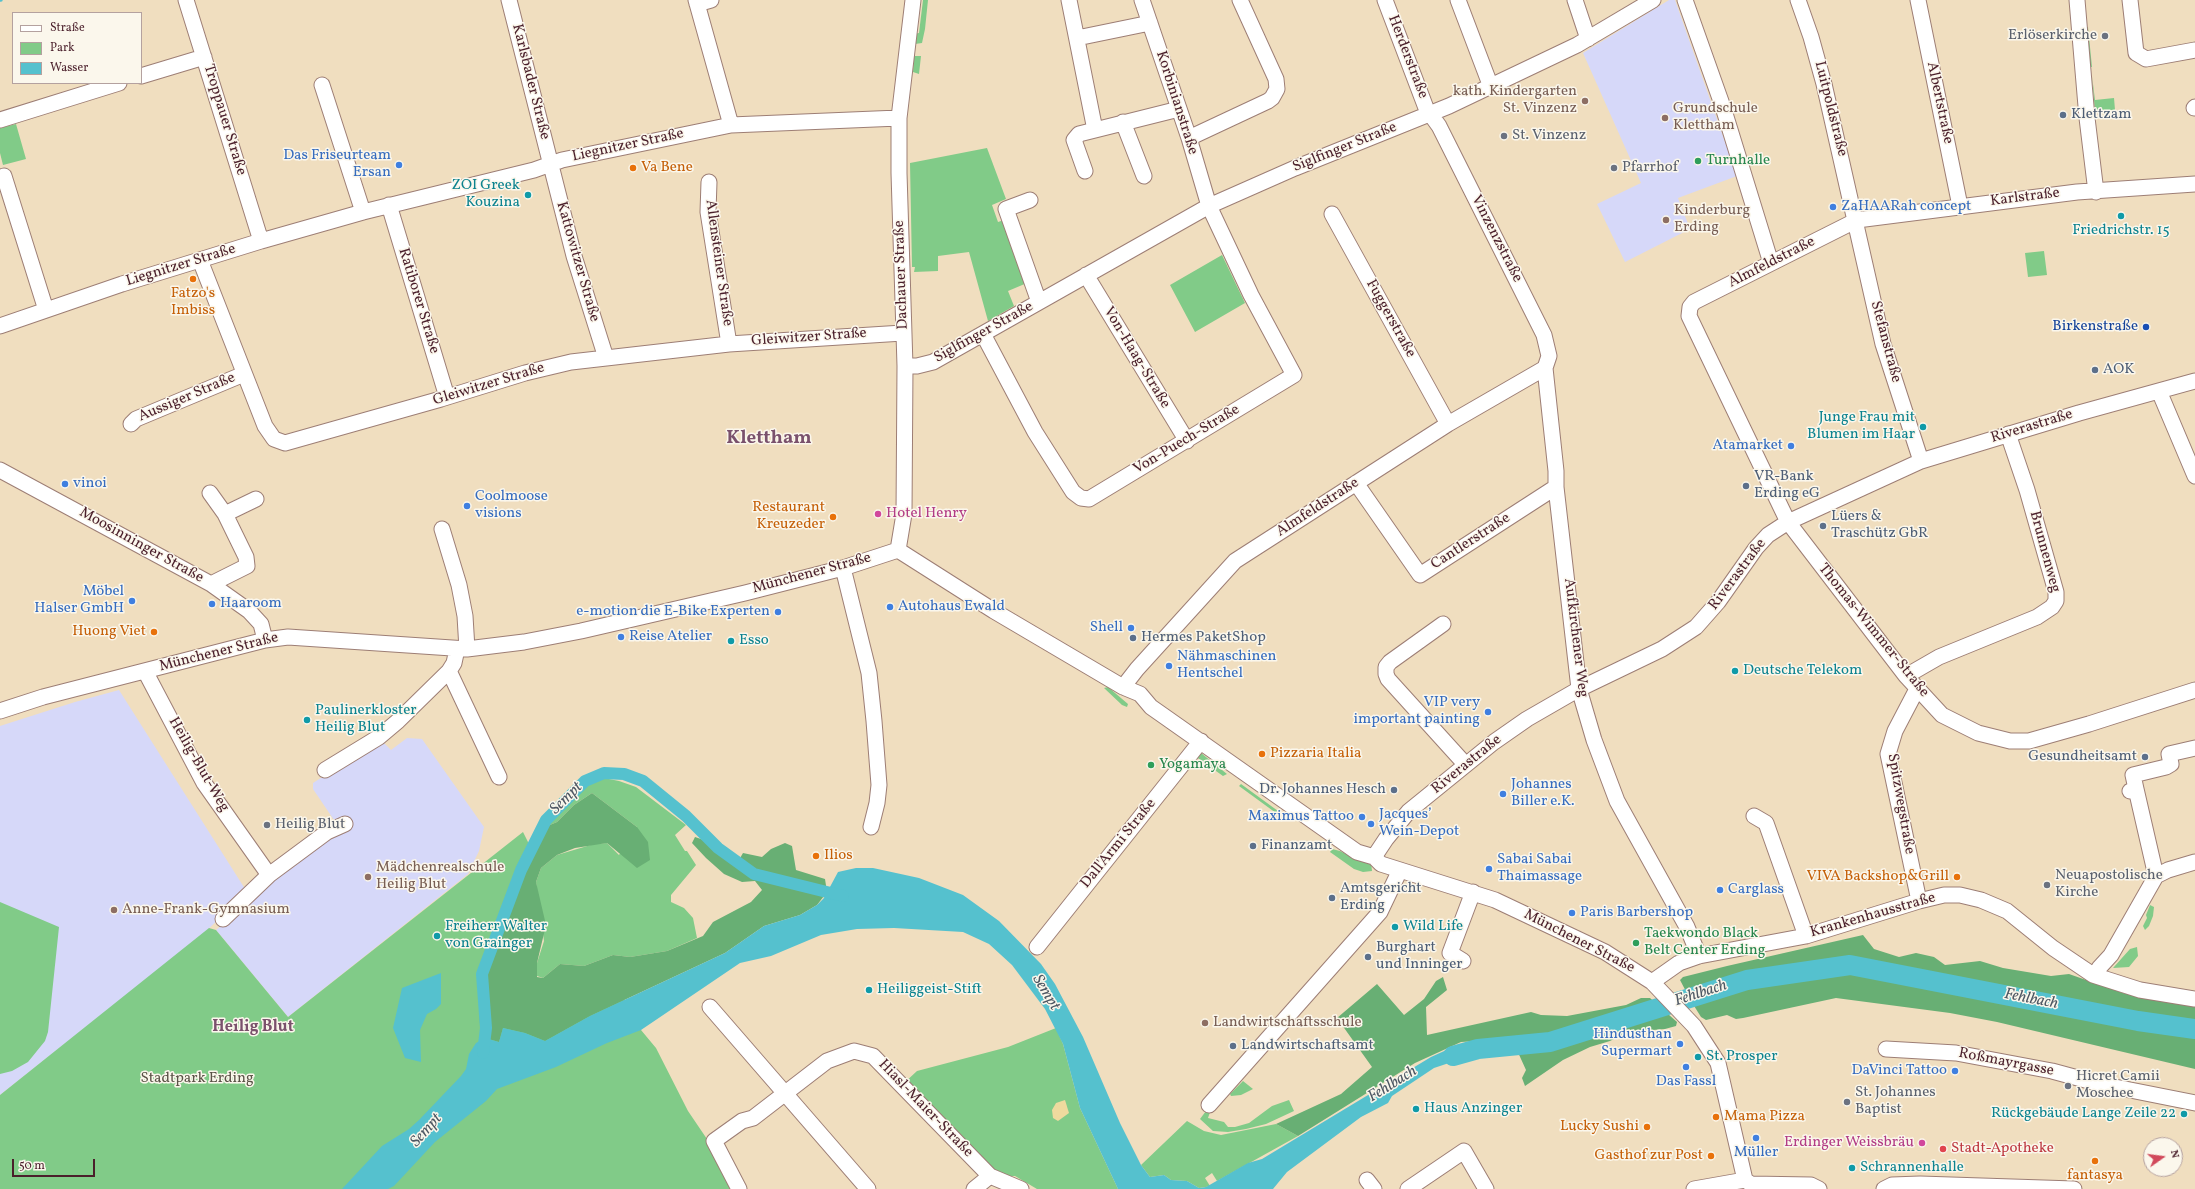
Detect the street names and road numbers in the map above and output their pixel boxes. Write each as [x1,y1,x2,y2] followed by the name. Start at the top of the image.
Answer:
[1383,13,1431,101] street label: Herderstraße
[507,22,553,142] street label: Karlsbader Straße
[1151,49,1201,157] street label: Korbinianstraße
[1809,60,1851,158] street label: Luitpoldstraße
[1922,60,1956,146] street label: Albertstraße
[199,62,249,178] street label: Troppauer Straße
[1290,119,1400,177] street label: Siglfinger Straße
[571,125,685,167] street label: Liegnitzer Straße
[1989,185,2061,211] street label: Karlstraße
[1466,192,1526,286] street label: Vinzenzstraße
[700,199,736,327] street label: Allensteiner Straße
[551,200,603,324] street label: Kattowitzer Straße
[891,220,913,330] street label: Dachauer Straße
[1726,233,1818,293] street label: Almfeldstraße
[124,241,238,291] street label: Liegnitzer Straße
[393,246,443,356] street label: Ratiborer Straße
[1361,277,1419,361] street label: Fuggerstraße
[931,298,1037,368] street label: Siglfinger Straße
[1865,299,1905,385] street label: Stefanstraße
[1099,304,1173,412] street label: Von-Haag-Straße
[751,325,867,351] street label: Gleiwitzer Straße
[431,359,547,411] street label: Gleiwitzer Straße
[136,369,238,427] street label: Aussiger Straße
[1131,401,1243,479] street label: Von-Puech-Straße
[1989,406,2075,448] street label: Riverastraße
[1273,475,1363,541] street label: Almfeldstraße
[76,504,206,588] street label: Moosinninger Straße
[2024,509,2064,595] street label: Brunnenweg
[1428,510,1514,574] street label: Cantlerstraße
[1705,536,1771,614] street label: Riverastraße
[751,549,873,599] street label: Münchener Straße
[1814,561,1932,701] street label: Thomas-Wimmer-Straße
[1559,577,1591,699] street label: Aufkirchener Weg
[158,629,280,677] street label: Münchener Straße
[164,714,232,816] street label: Heilig-Blut-Weg
[1428,731,1506,799] street label: Riverastraße
[1882,752,1918,856] street label: Spitzwegstraße
[1077,796,1161,892] street label: Dall'Armi Straße
[1808,889,1938,943] street label: Krankenhausstraße
[1520,906,1638,978] street label: Münchener Straße
[1957,1045,2055,1081] street label: Roßmayrgasse
[874,1056,976,1162] street label: Hiasl-Maier-Straße

